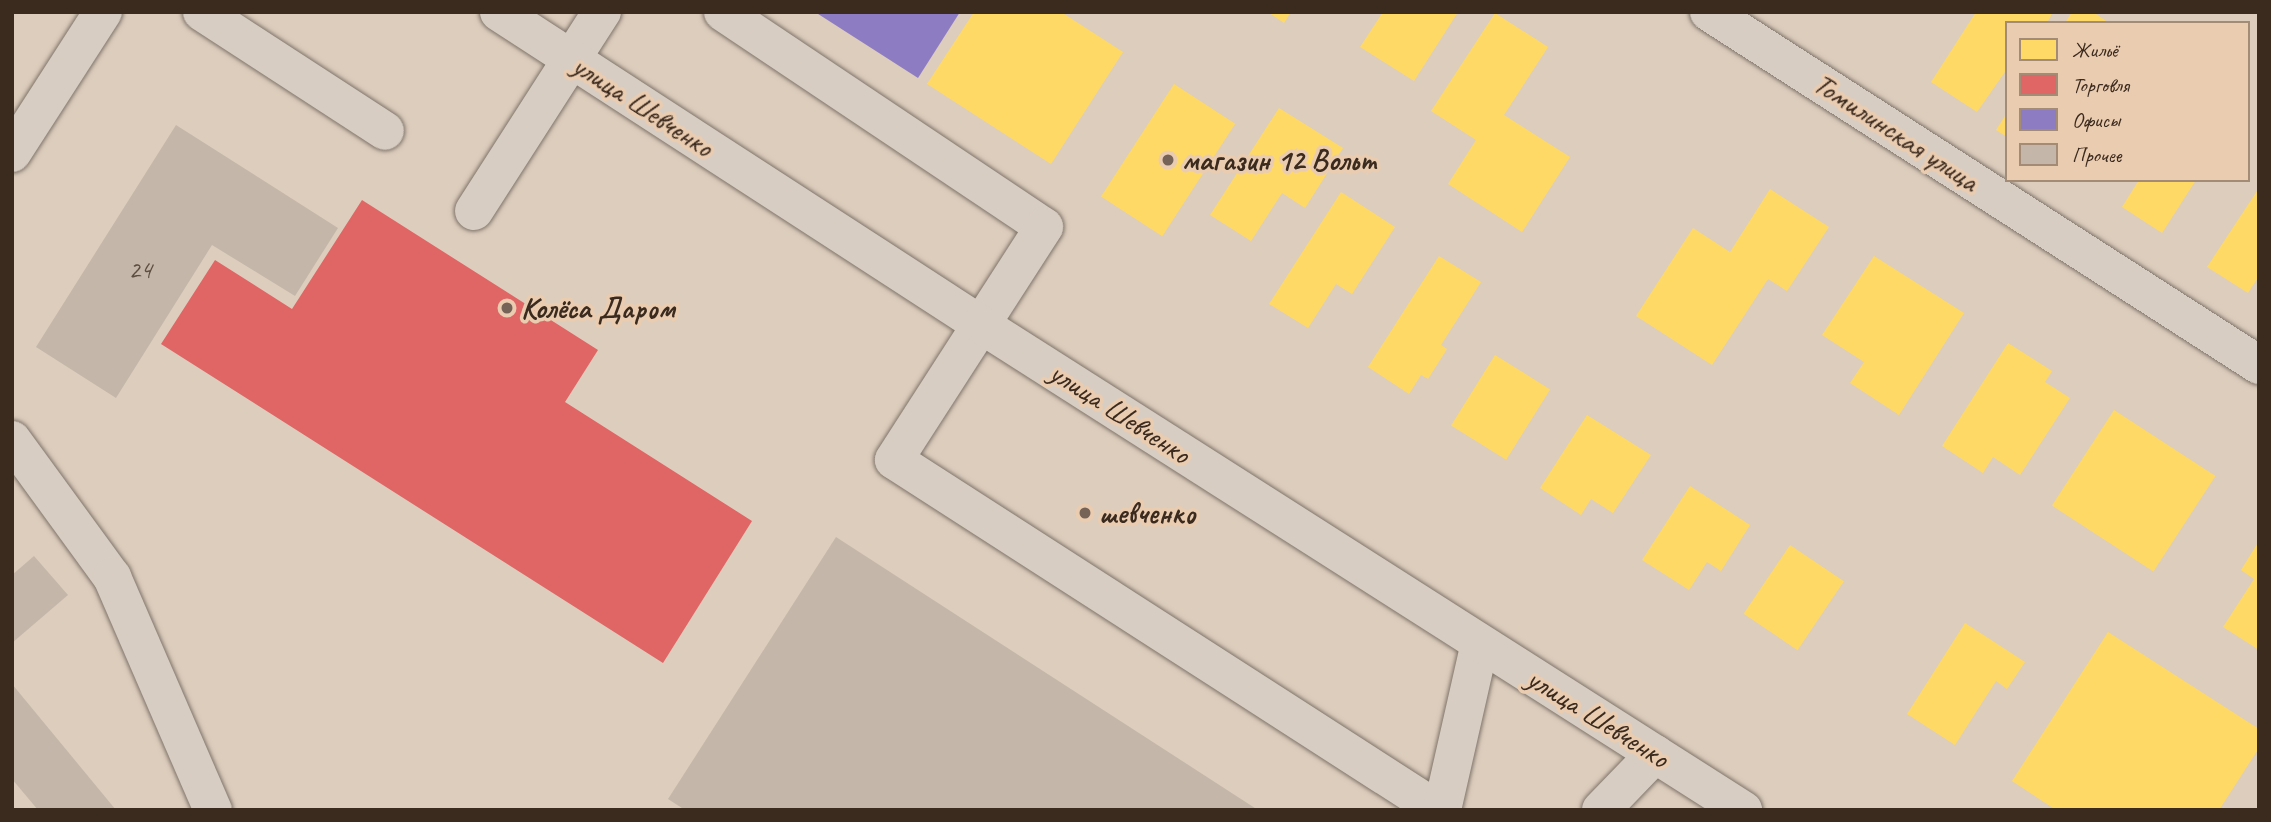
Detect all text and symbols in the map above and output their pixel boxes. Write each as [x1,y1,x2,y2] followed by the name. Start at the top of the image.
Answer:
[2005,21,2250,182] legend
[2072,37,2118,63] text: Жильё
[565,47,721,165] street label: улица Шевченко
[1806,65,1986,199] street label: Томилинская улица
[2072,72,2129,98] text: Торговля
[2072,107,2120,133] text: Офисы
[1182,142,1377,178] place label: магазин 12 Вольт
[2072,142,2121,168] text: Прочее
[1160,152,1176,168] marker: магазин 12 Вольт
[128,254,152,286] house number: 24
[521,290,676,326] place label: Колёса Даром
[499,300,515,316] marker: Колёса Даром
[1042,354,1198,472] street label: улица Шевченко
[1099,495,1195,531] place label: шевченко
[1077,505,1093,521] marker: шевченко
[1520,660,1676,776] street label: улица Шевченко

